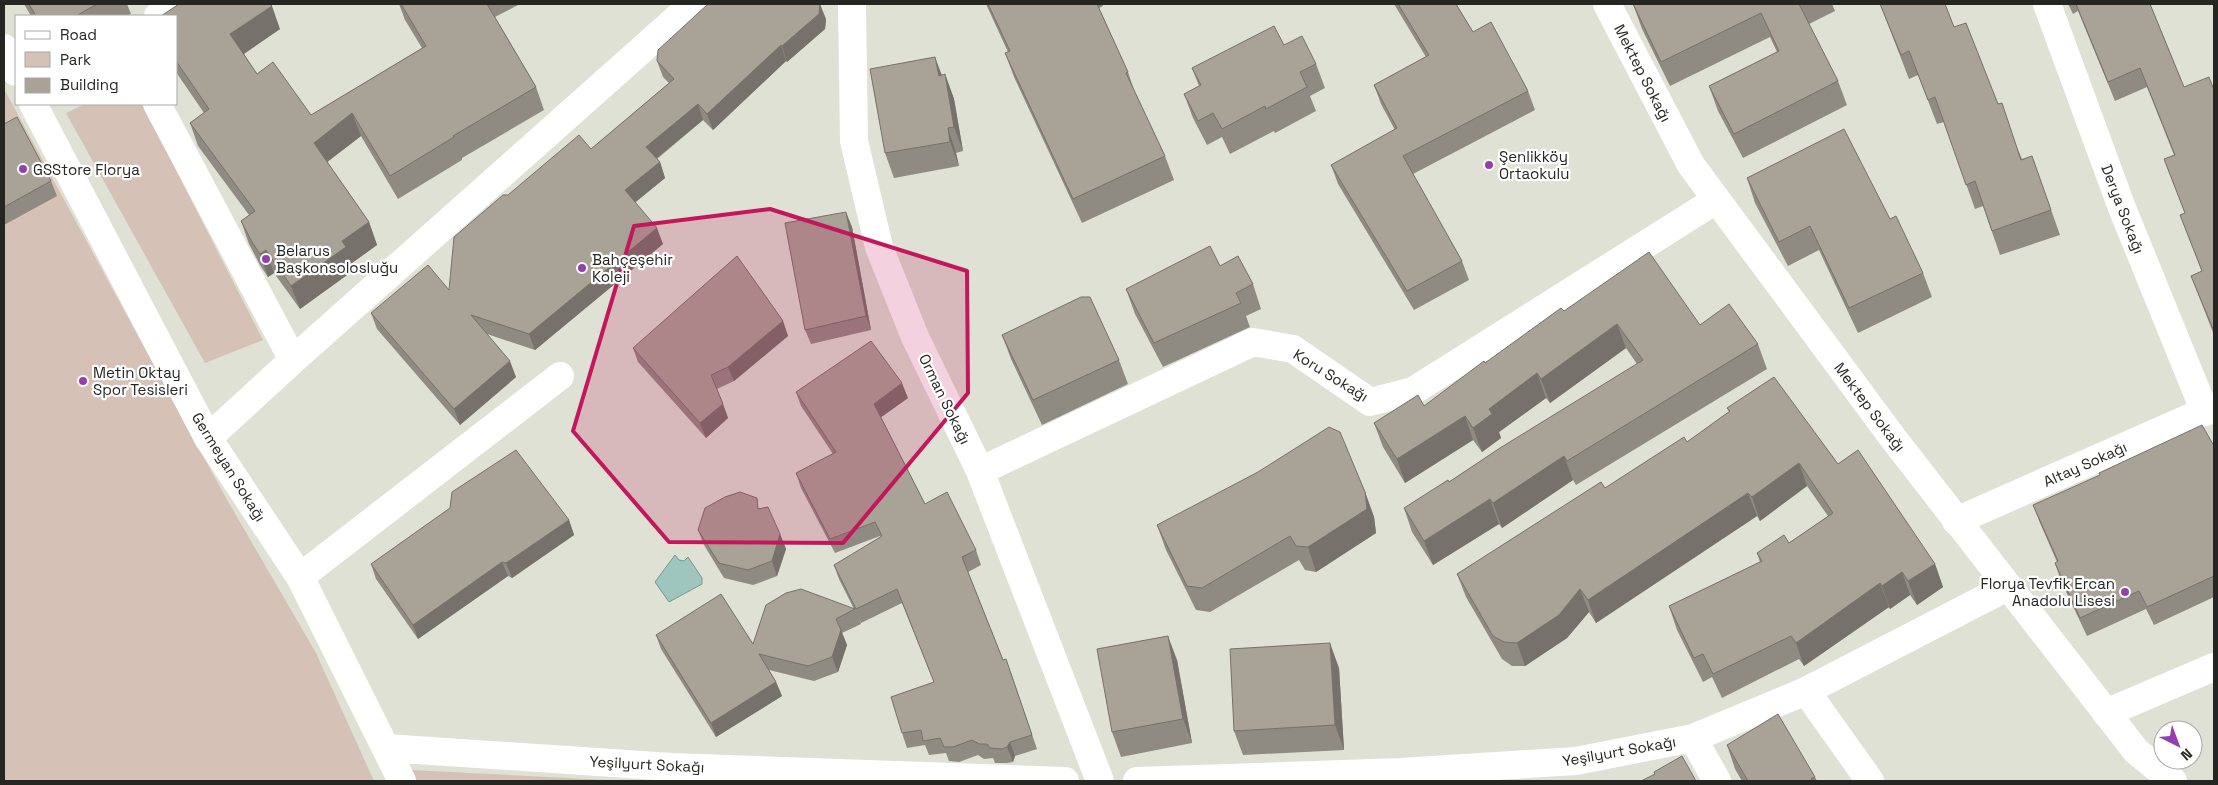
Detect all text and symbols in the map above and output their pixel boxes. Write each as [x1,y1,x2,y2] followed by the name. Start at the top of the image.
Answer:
[15,15,178,105] legend
[1610,21,1676,125] street label: Mektep Sokağı
[60,25,97,44] text: Road
[60,50,91,69] text: Park
[60,75,119,94] text: Building
[1499,147,1569,183] place label: Şenlikköy Ortaokulu
[1483,159,1495,171] marker: Şenlikköy Ortaokulu
[33,160,140,179] place label: GSStore Florya
[2097,162,2149,256] street label: Derya Sokağı
[17,163,29,175] marker: GSStore Florya
[276,241,398,277] place label: Belarus Başkonsolosluğu
[592,250,673,286] place label: Bahçeşehir Koleji
[260,253,272,265] marker: Belarus Başkonsolosluğu
[576,262,588,274] marker: Bahçeşehir Koleji
[1290,344,1372,406] street label: Koru Sokağı
[915,351,975,447] street label: Orman Sokağı
[1830,359,1910,455] street label: Mektep Sokağı
[93,363,188,399] place label: Metin Oktay Spor Tesisleri
[77,375,89,387] marker: Metin Oktay Spor Tesisleri
[188,409,270,525] street label: Germeyan Sokağı
[2040,437,2130,491] street label: Altay Sokağı
[1981,574,2115,610] place label: Florya Tevfik Ercan Anadolu Lisesi
[2119,586,2131,598] marker: Florya Tevfik Ercan Anadolu Lisesi
[2153,720,2203,770] north arrow
[1561,732,1677,770] street label: Yeşilyurt Sokağı
[2177,745,2196,764] text: N
[589,752,705,776] street label: Yeşilyurt Sokağı

